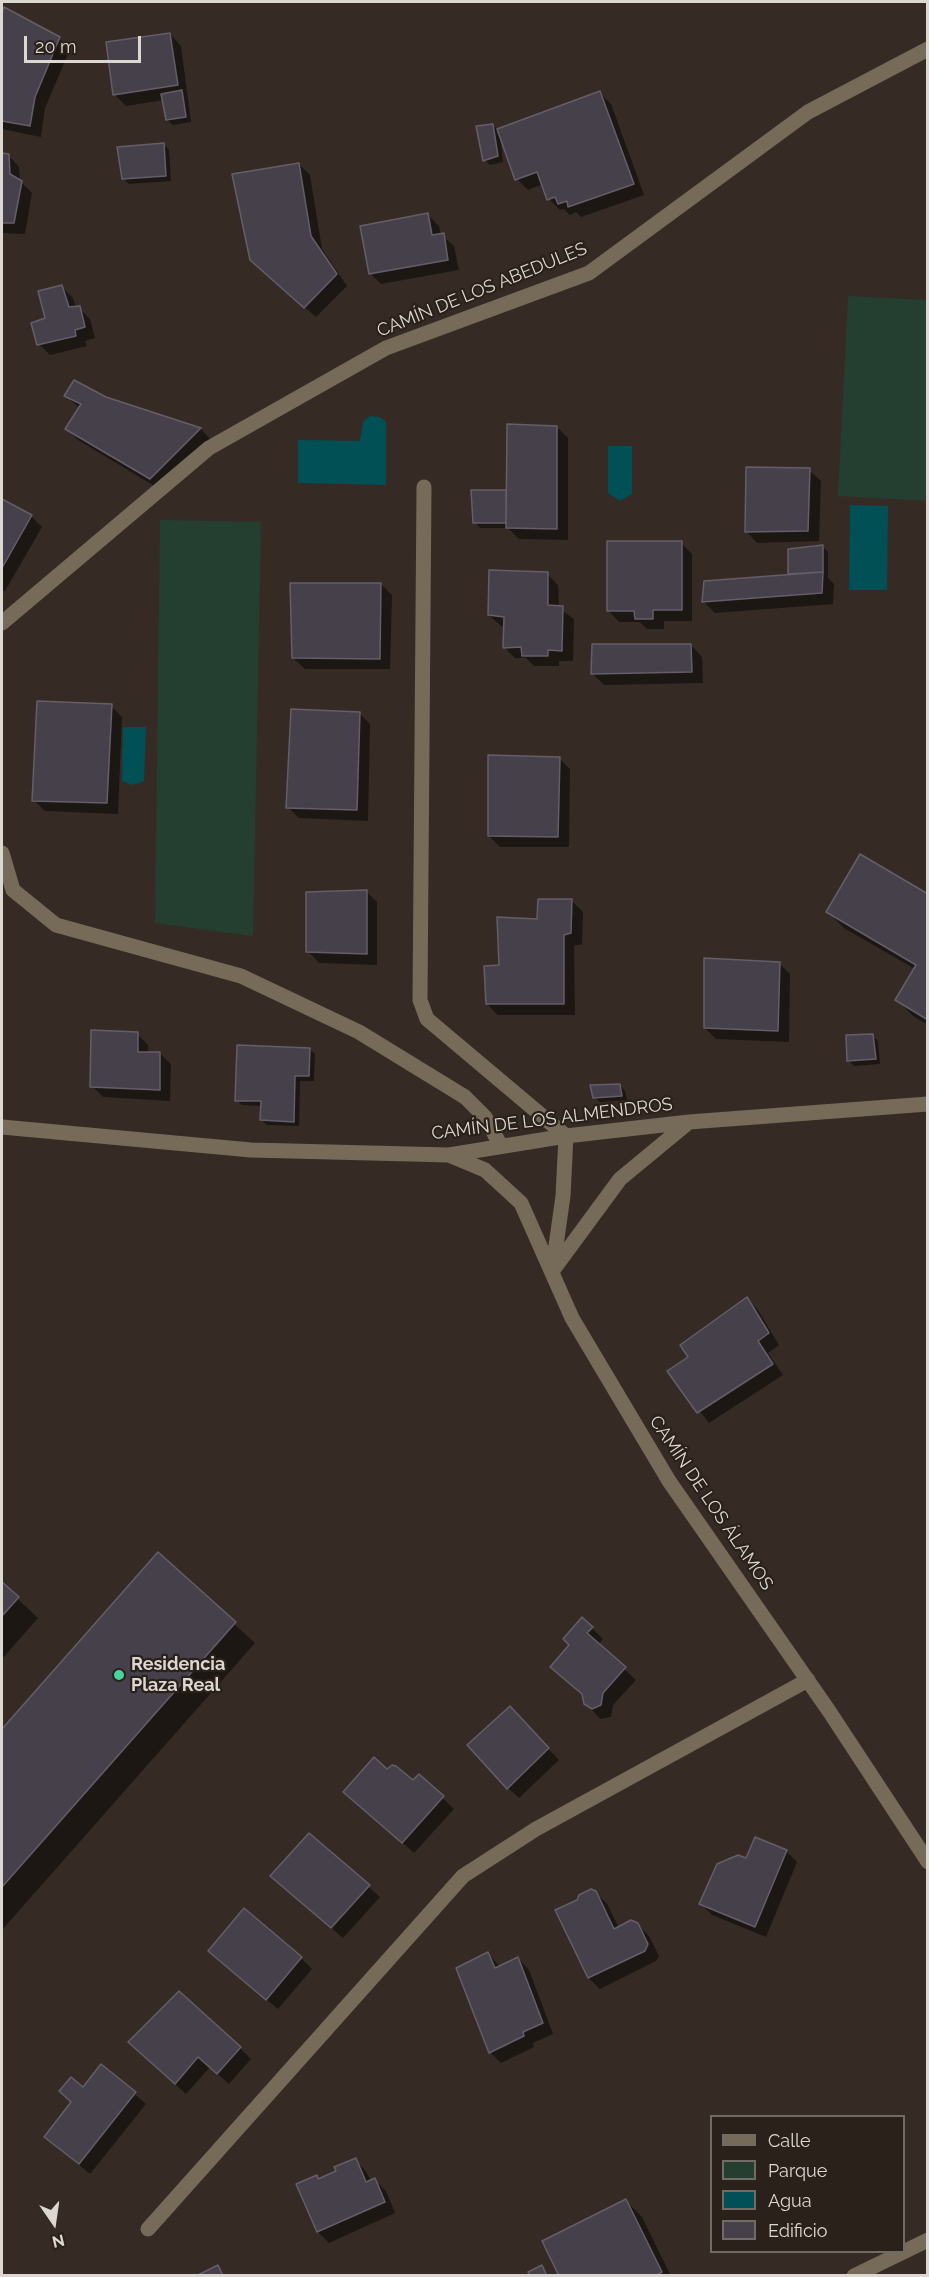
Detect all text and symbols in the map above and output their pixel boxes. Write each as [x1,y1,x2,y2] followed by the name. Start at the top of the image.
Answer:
[27,24,144,62] scale bar
[35,36,77,57] text: 20 m
[374,238,590,342] street label: CAMÍN DE LOS ABEDULES
[430,1093,674,1145] street label: CAMÍN DE LOS ALMENDROS
[645,1412,777,1594] street label: CAMÍN DE LOS ÁLAMOS
[131,1654,225,1696] place label: Residencia Plaza Real
[112,1668,126,1682] marker: Residencia Plaza Real
[710,2115,905,2253] legend
[768,2130,811,2151] text: Calle
[768,2160,827,2181] text: Parque
[768,2190,812,2211] text: Agua
[24,2193,84,2253] north arrow
[768,2220,827,2241] text: Edificio
[50,2230,66,2252] text: N

